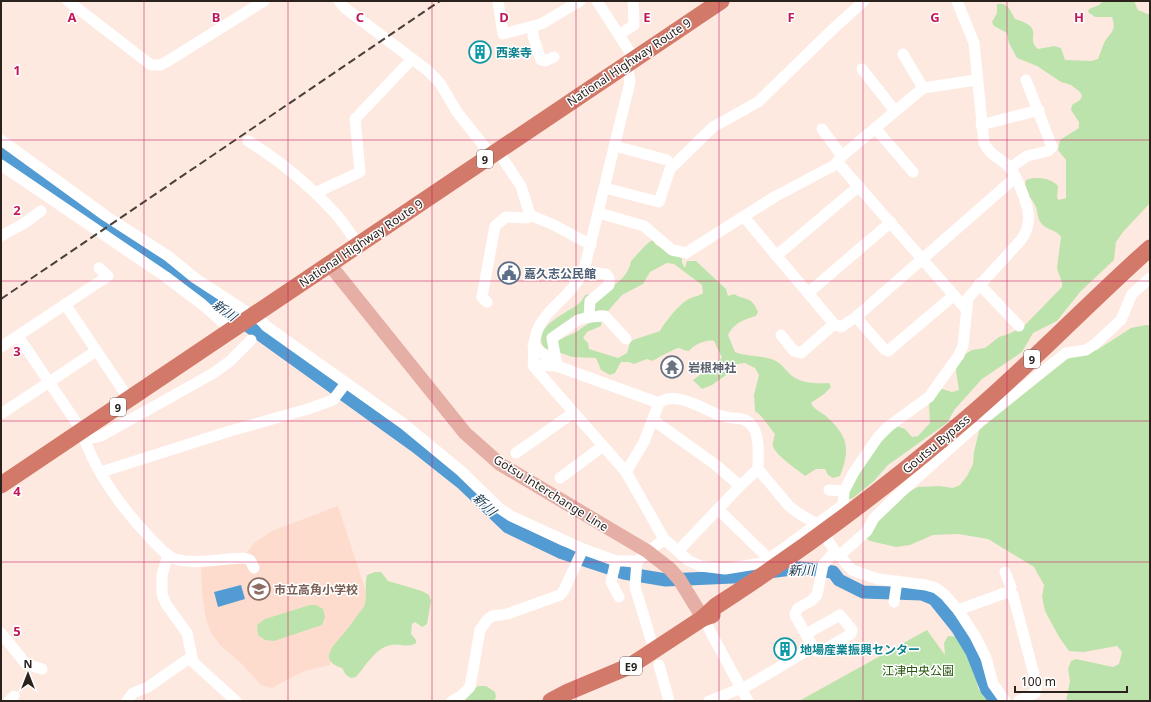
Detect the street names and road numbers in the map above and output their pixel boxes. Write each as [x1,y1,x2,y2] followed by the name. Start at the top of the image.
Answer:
[564,14,695,110] street label: National Highway Route 9
[477,150,493,168] road number: 9
[296,195,427,291] street label: National Highway Route 9
[1024,350,1040,368] road number: 9
[110,398,126,416] road number: 9
[899,410,974,477] street label: Goutsu Bypass
[490,451,612,535] street label: Gotsu Interchange Line
[620,657,642,675] road number: E9

